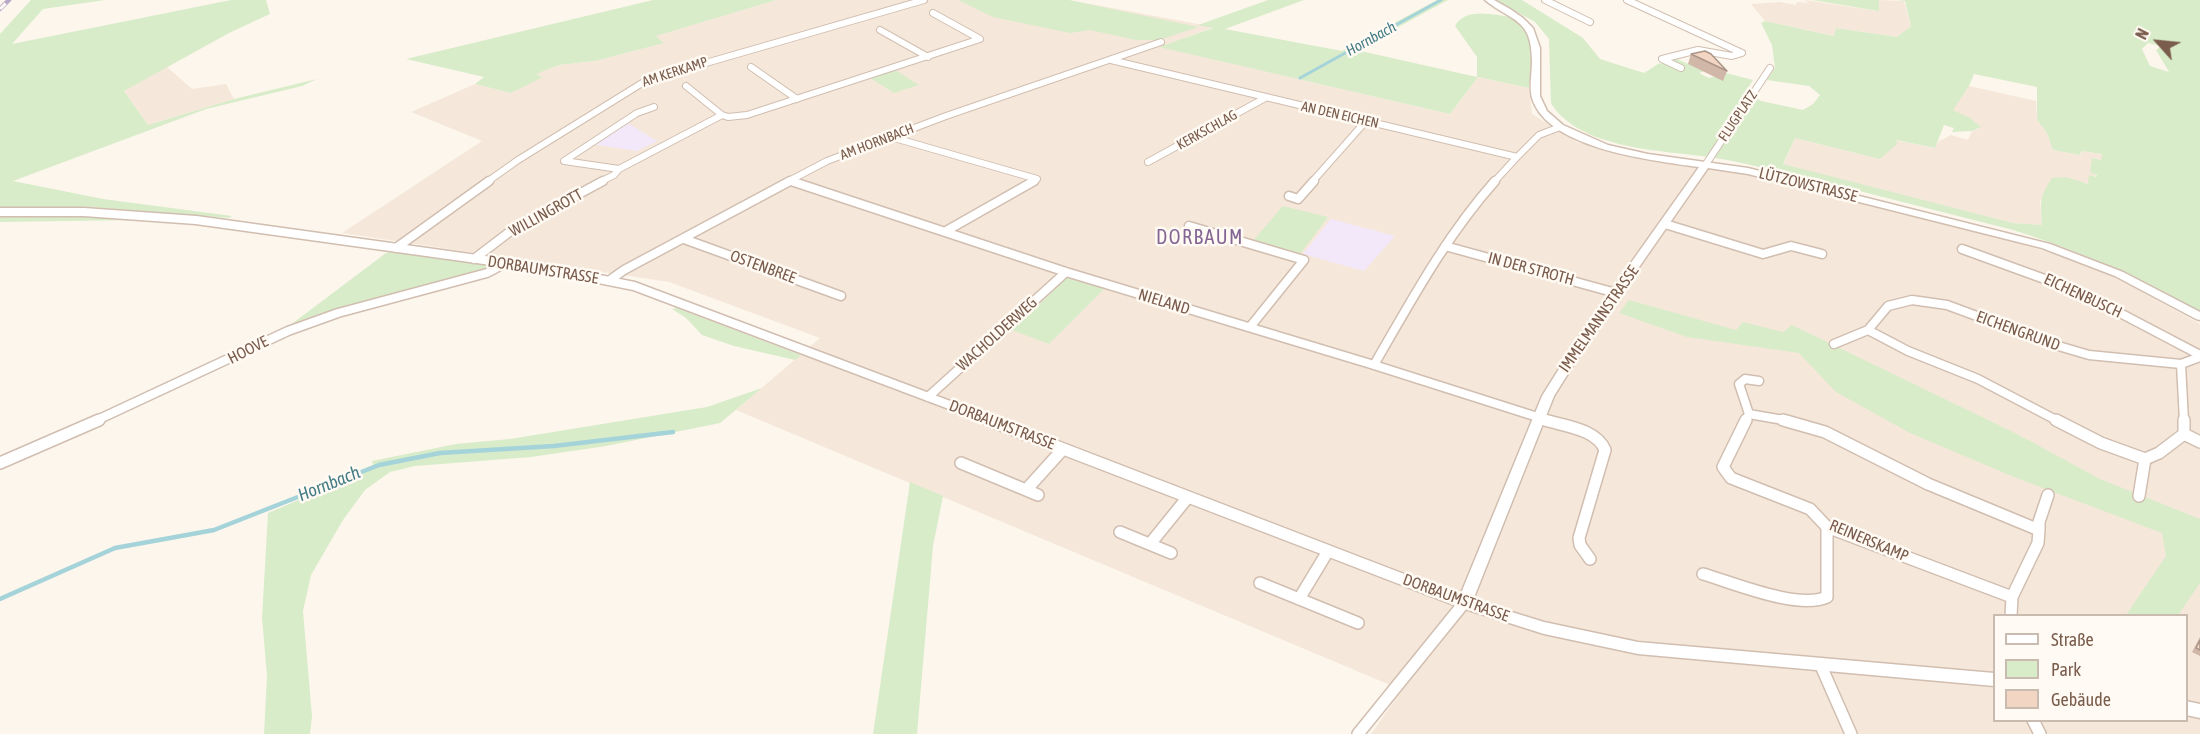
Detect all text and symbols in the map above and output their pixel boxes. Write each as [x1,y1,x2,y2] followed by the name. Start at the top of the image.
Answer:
[2128,12,2188,72] north arrow
[1343,18,1399,60] water label: Hornbach
[2132,26,2152,42] text: N
[640,54,710,90] street label: AM KERKAMP
[1715,87,1761,145] street label: FLUGPLATZ
[1300,98,1380,132] street label: AN DEN EICHEN
[1174,106,1240,154] street label: KERKSCHLAG
[838,120,916,164] street label: AM HORNBACH
[1757,164,1859,206] street label: LÜTZOWSTRASSE
[506,185,586,241] street label: WILLINGROTT
[1156,226,1244,250] district label: DORBAUM
[728,246,798,288] street label: OSTENBREE
[1486,248,1576,290] street label: IN DER STROTH
[486,252,600,288] street label: DORBAUMSTRASSE
[1555,262,1643,376] street label: IMMELMANNSTRASSE
[2041,270,2125,322] street label: EICHENBUSCH
[1136,285,1192,319] street label: NIELAND
[953,293,1041,375] street label: WACHOLDERWEG
[1973,307,2063,355] street label: EICHENGRUND
[225,332,271,368] street label: HOOVE
[946,396,1058,454] street label: DORBAUMSTRASSE
[295,462,363,506] water label: Hornbach
[1827,516,1911,566] street label: REINERSKAMP
[1400,570,1512,626] street label: DORBAUMSTRASSE
[1993,614,2188,722] legend
[2051,629,2094,650] text: Straße
[2051,659,2081,680] text: Park
[2051,689,2111,710] text: Gebäude

